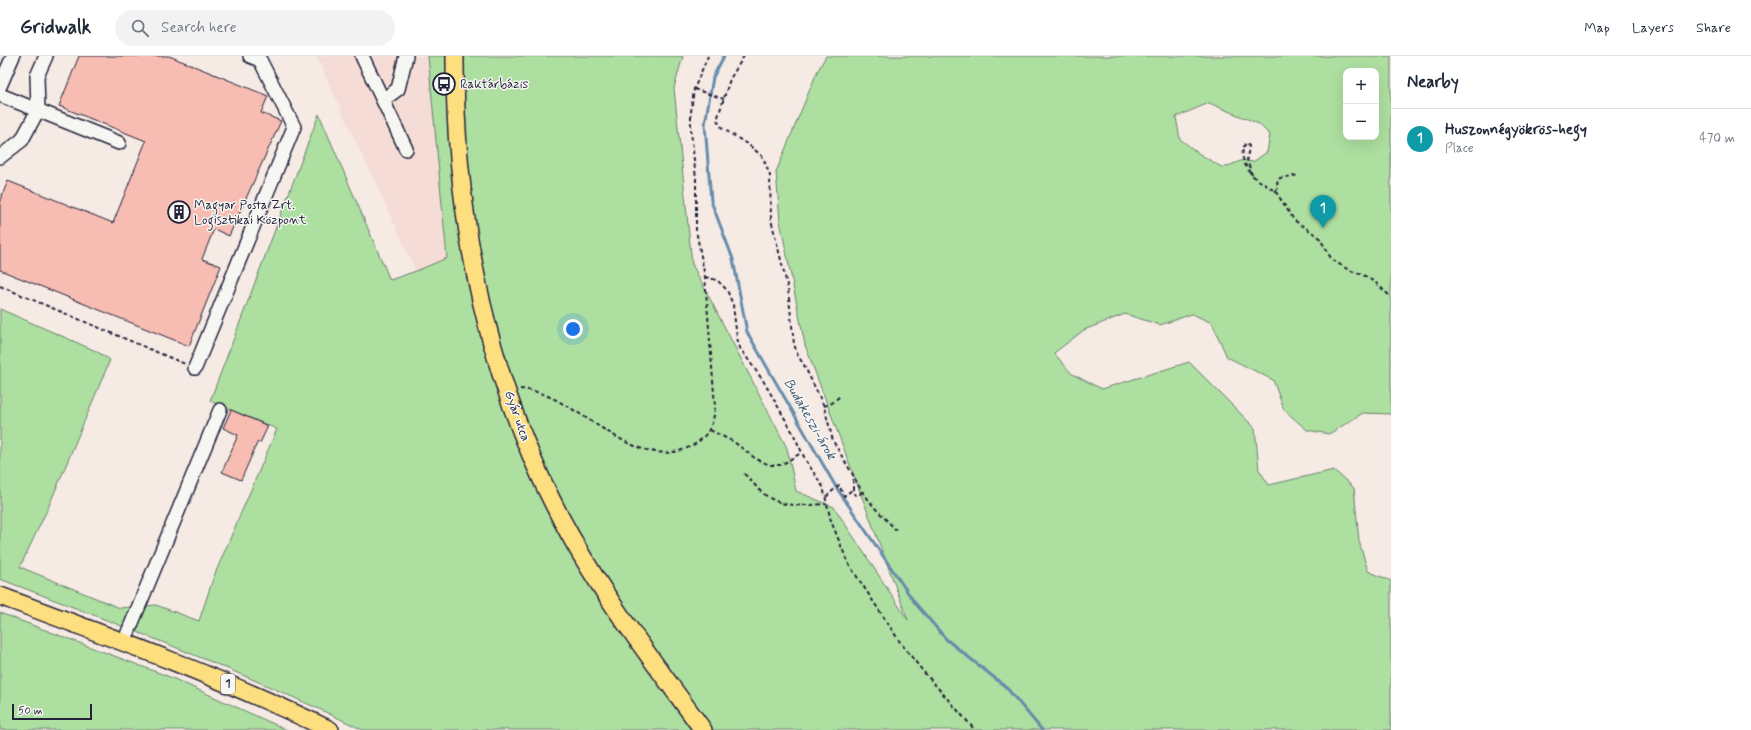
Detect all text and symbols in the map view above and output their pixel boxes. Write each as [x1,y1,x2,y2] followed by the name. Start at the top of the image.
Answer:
[115,10,395,46] search box
[20,15,91,40] text: Gridwalk
[129,17,151,39] icon: search
[161,18,237,38] text: Search here
[1584,19,1610,37] text: Map
[1632,19,1674,37] text: Layers
[1696,19,1731,37] text: Share
[1343,68,1379,140] map controls
[1343,68,1379,104] button: +
[431,71,457,97] bus stop icon: Raktárbázis
[1407,71,1459,93] text: Nearby
[460,76,529,93] place label: Raktárbázis
[1343,104,1379,140] button: −
[1445,120,1587,140] text: Huszonnégyökrös-hegy
[1417,130,1423,147] text: 1
[1699,130,1735,147] text: 470 m
[1445,140,1474,157] text: Place
[1310,195,1336,228] pin: 1
[194,197,307,231] place label: Magyar Posta Zrt. Logisztikai Központ
[166,199,192,225] building icon: Magyar Posta Zrt. Logisztikai Központ
[563,319,583,339] your location
[780,375,841,464] water label: Budakeszi-árok
[500,388,534,444] street label: Gyár utca
[221,674,235,694] road number: 1
[12,702,92,721] scale bar
[18,704,43,718] text: 50 m

